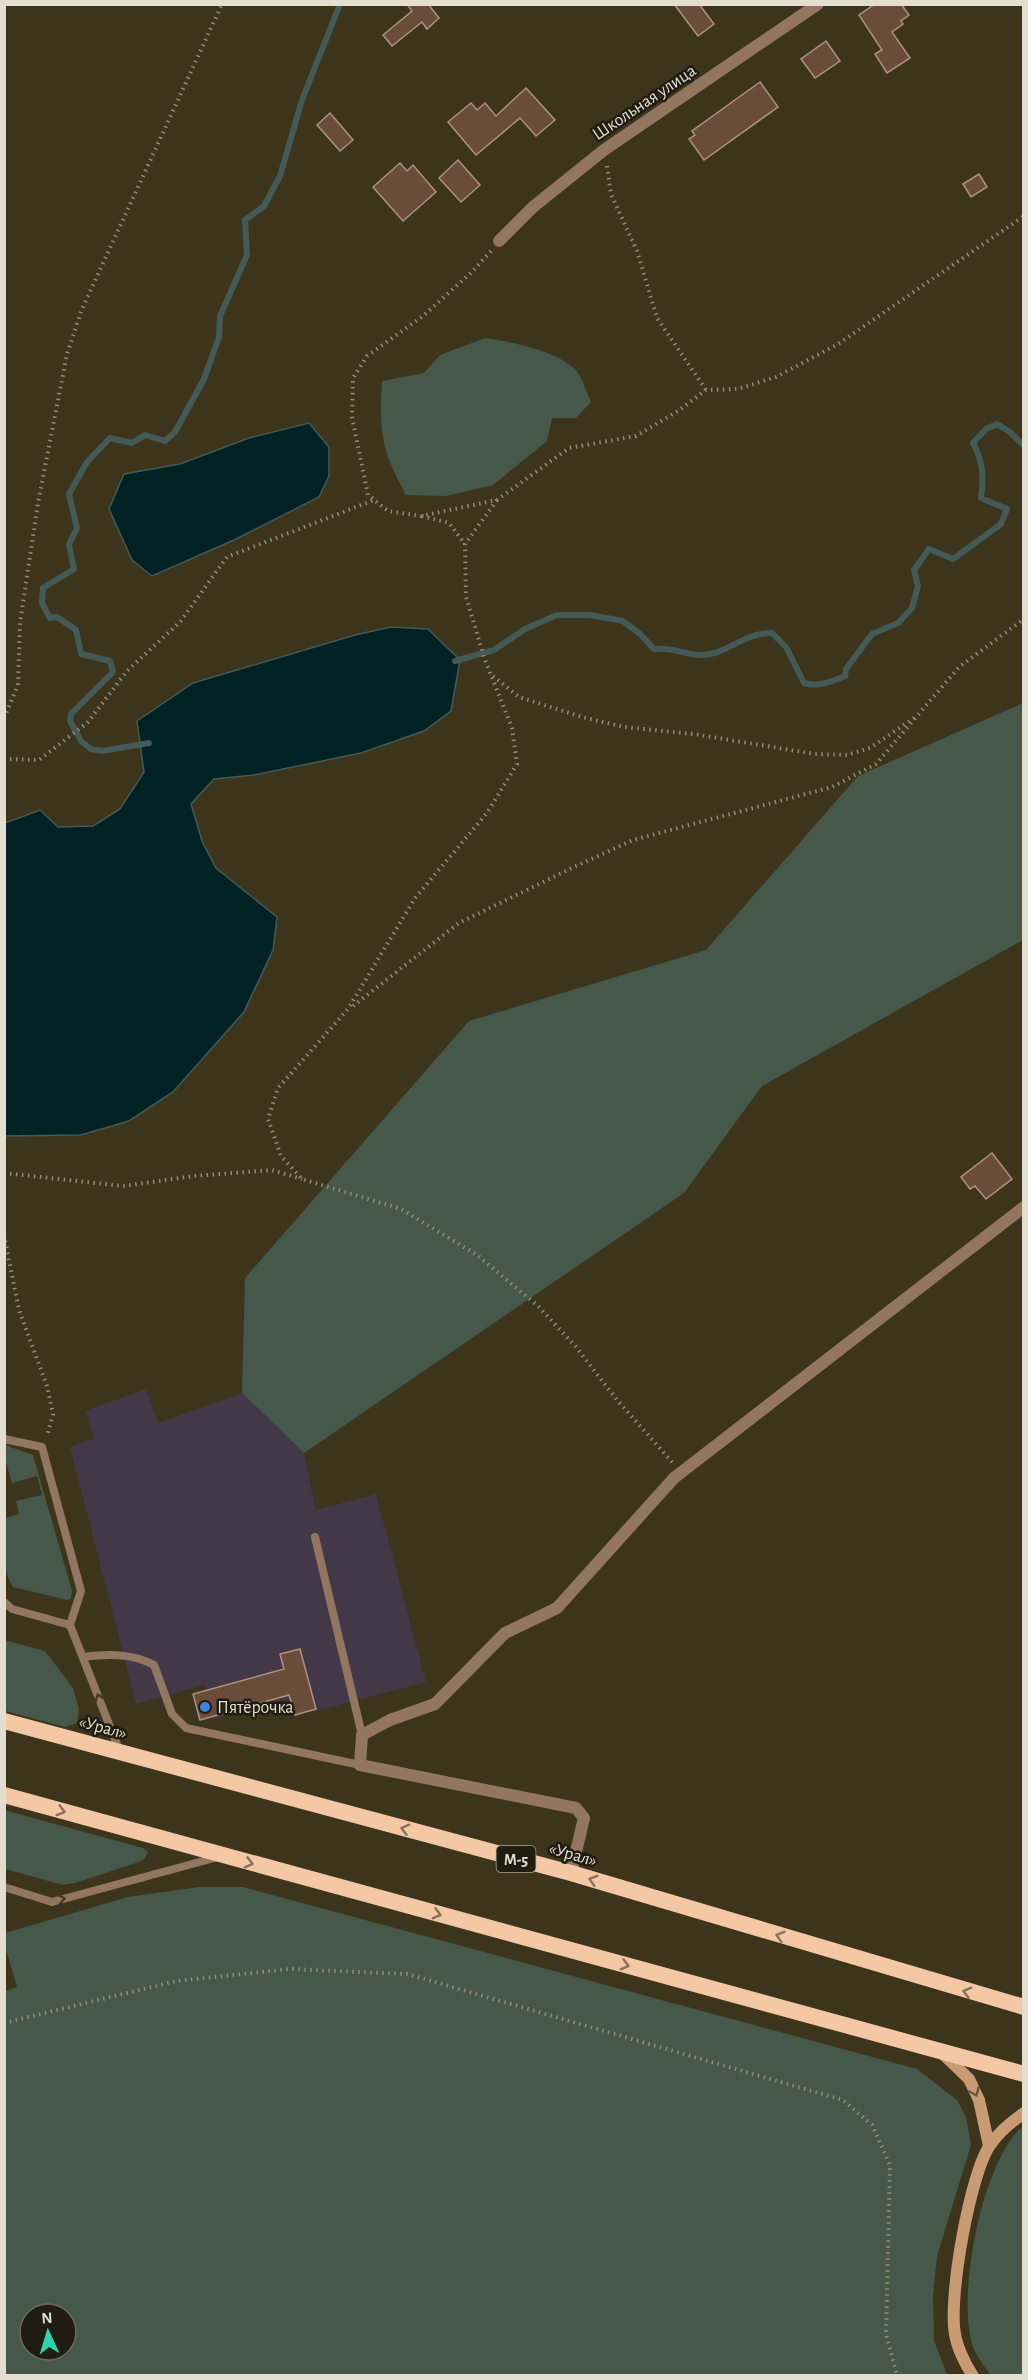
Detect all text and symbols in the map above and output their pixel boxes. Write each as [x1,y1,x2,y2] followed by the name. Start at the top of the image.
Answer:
[590,62,700,144] street label: Школьная улица
[93,1693,106,1703] one-way arrow
[217,1699,294,1717] place label: Пятёрочка
[198,1700,212,1714] marker: Пятёрочка
[77,1713,129,1743] street label: «Урал»
[55,1804,66,1816] one-way arrow
[400,1824,411,1836] one-way arrow
[547,1840,599,1870] street label: «Урал»
[496,1846,536,1872] road number: М-5
[243,1856,254,1868] one-way arrow
[588,1875,599,1887] one-way arrow
[56,1893,66,1906] one-way arrow
[431,1907,442,1919] one-way arrow
[775,1931,786,1943] one-way arrow
[619,1958,630,1970] one-way arrow
[962,1986,972,1999] one-way arrow
[968,2086,980,2097] one-way arrow
[18,2302,78,2362] north arrow
[41,2310,53,2326] text: N

